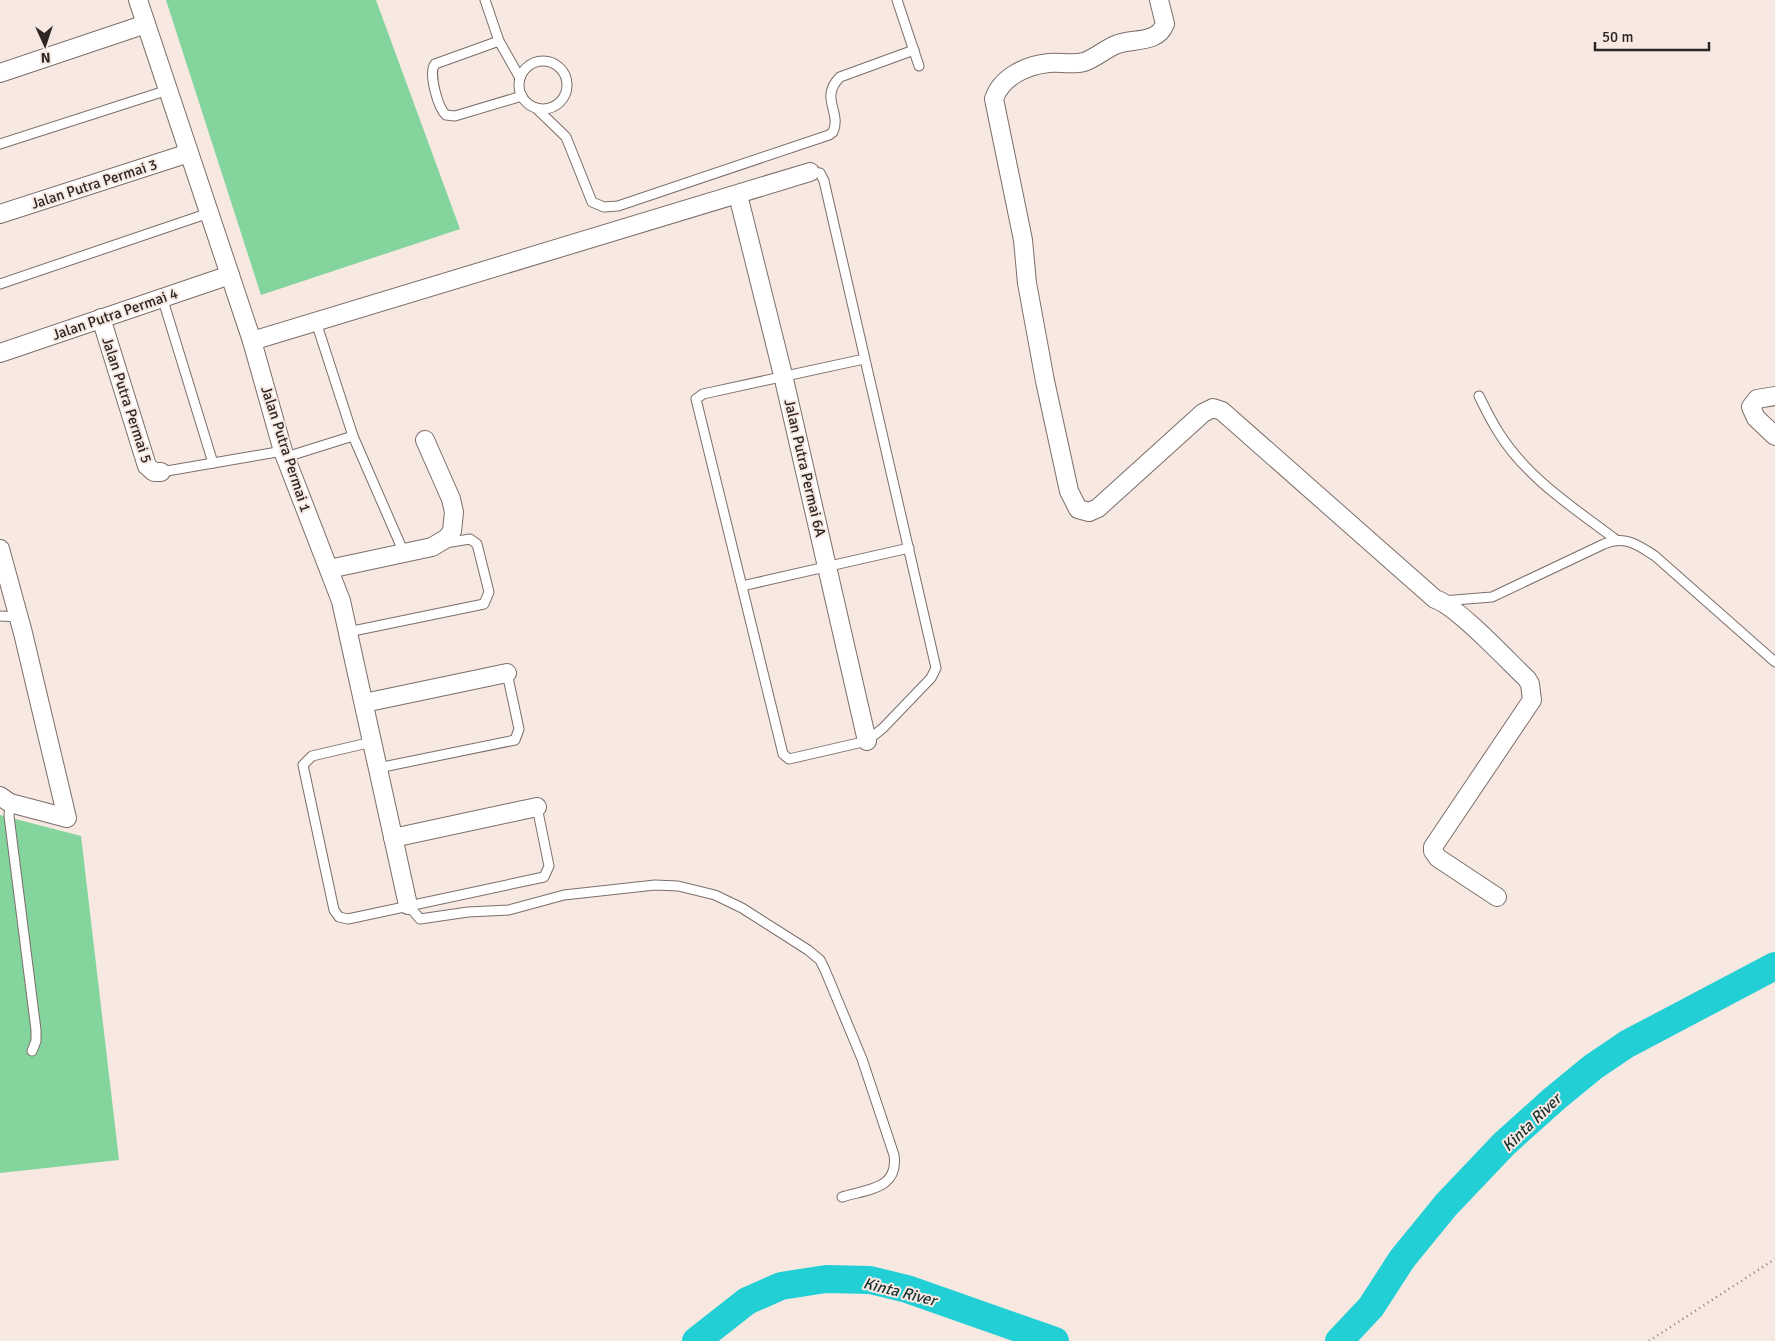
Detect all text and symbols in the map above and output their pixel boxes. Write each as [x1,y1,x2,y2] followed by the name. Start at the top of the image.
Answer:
[20,20,70,70] north arrow
[1595,20,1709,52] scale bar
[1602,28,1633,46] text: 50 m
[40,49,51,66] text: N
[29,155,159,213] street label: Jalan Putra Permai 3
[50,284,180,344] street label: Jalan Putra Permai 4
[98,335,156,465] street label: Jalan Putra Permai 5
[257,384,315,514] street label: Jalan Putra Permai 1
[780,397,830,539] street label: Jalan Putra Permai 6A
[1498,1088,1567,1156] water label: Kinta River
[861,1273,940,1311] water label: Kinta River

